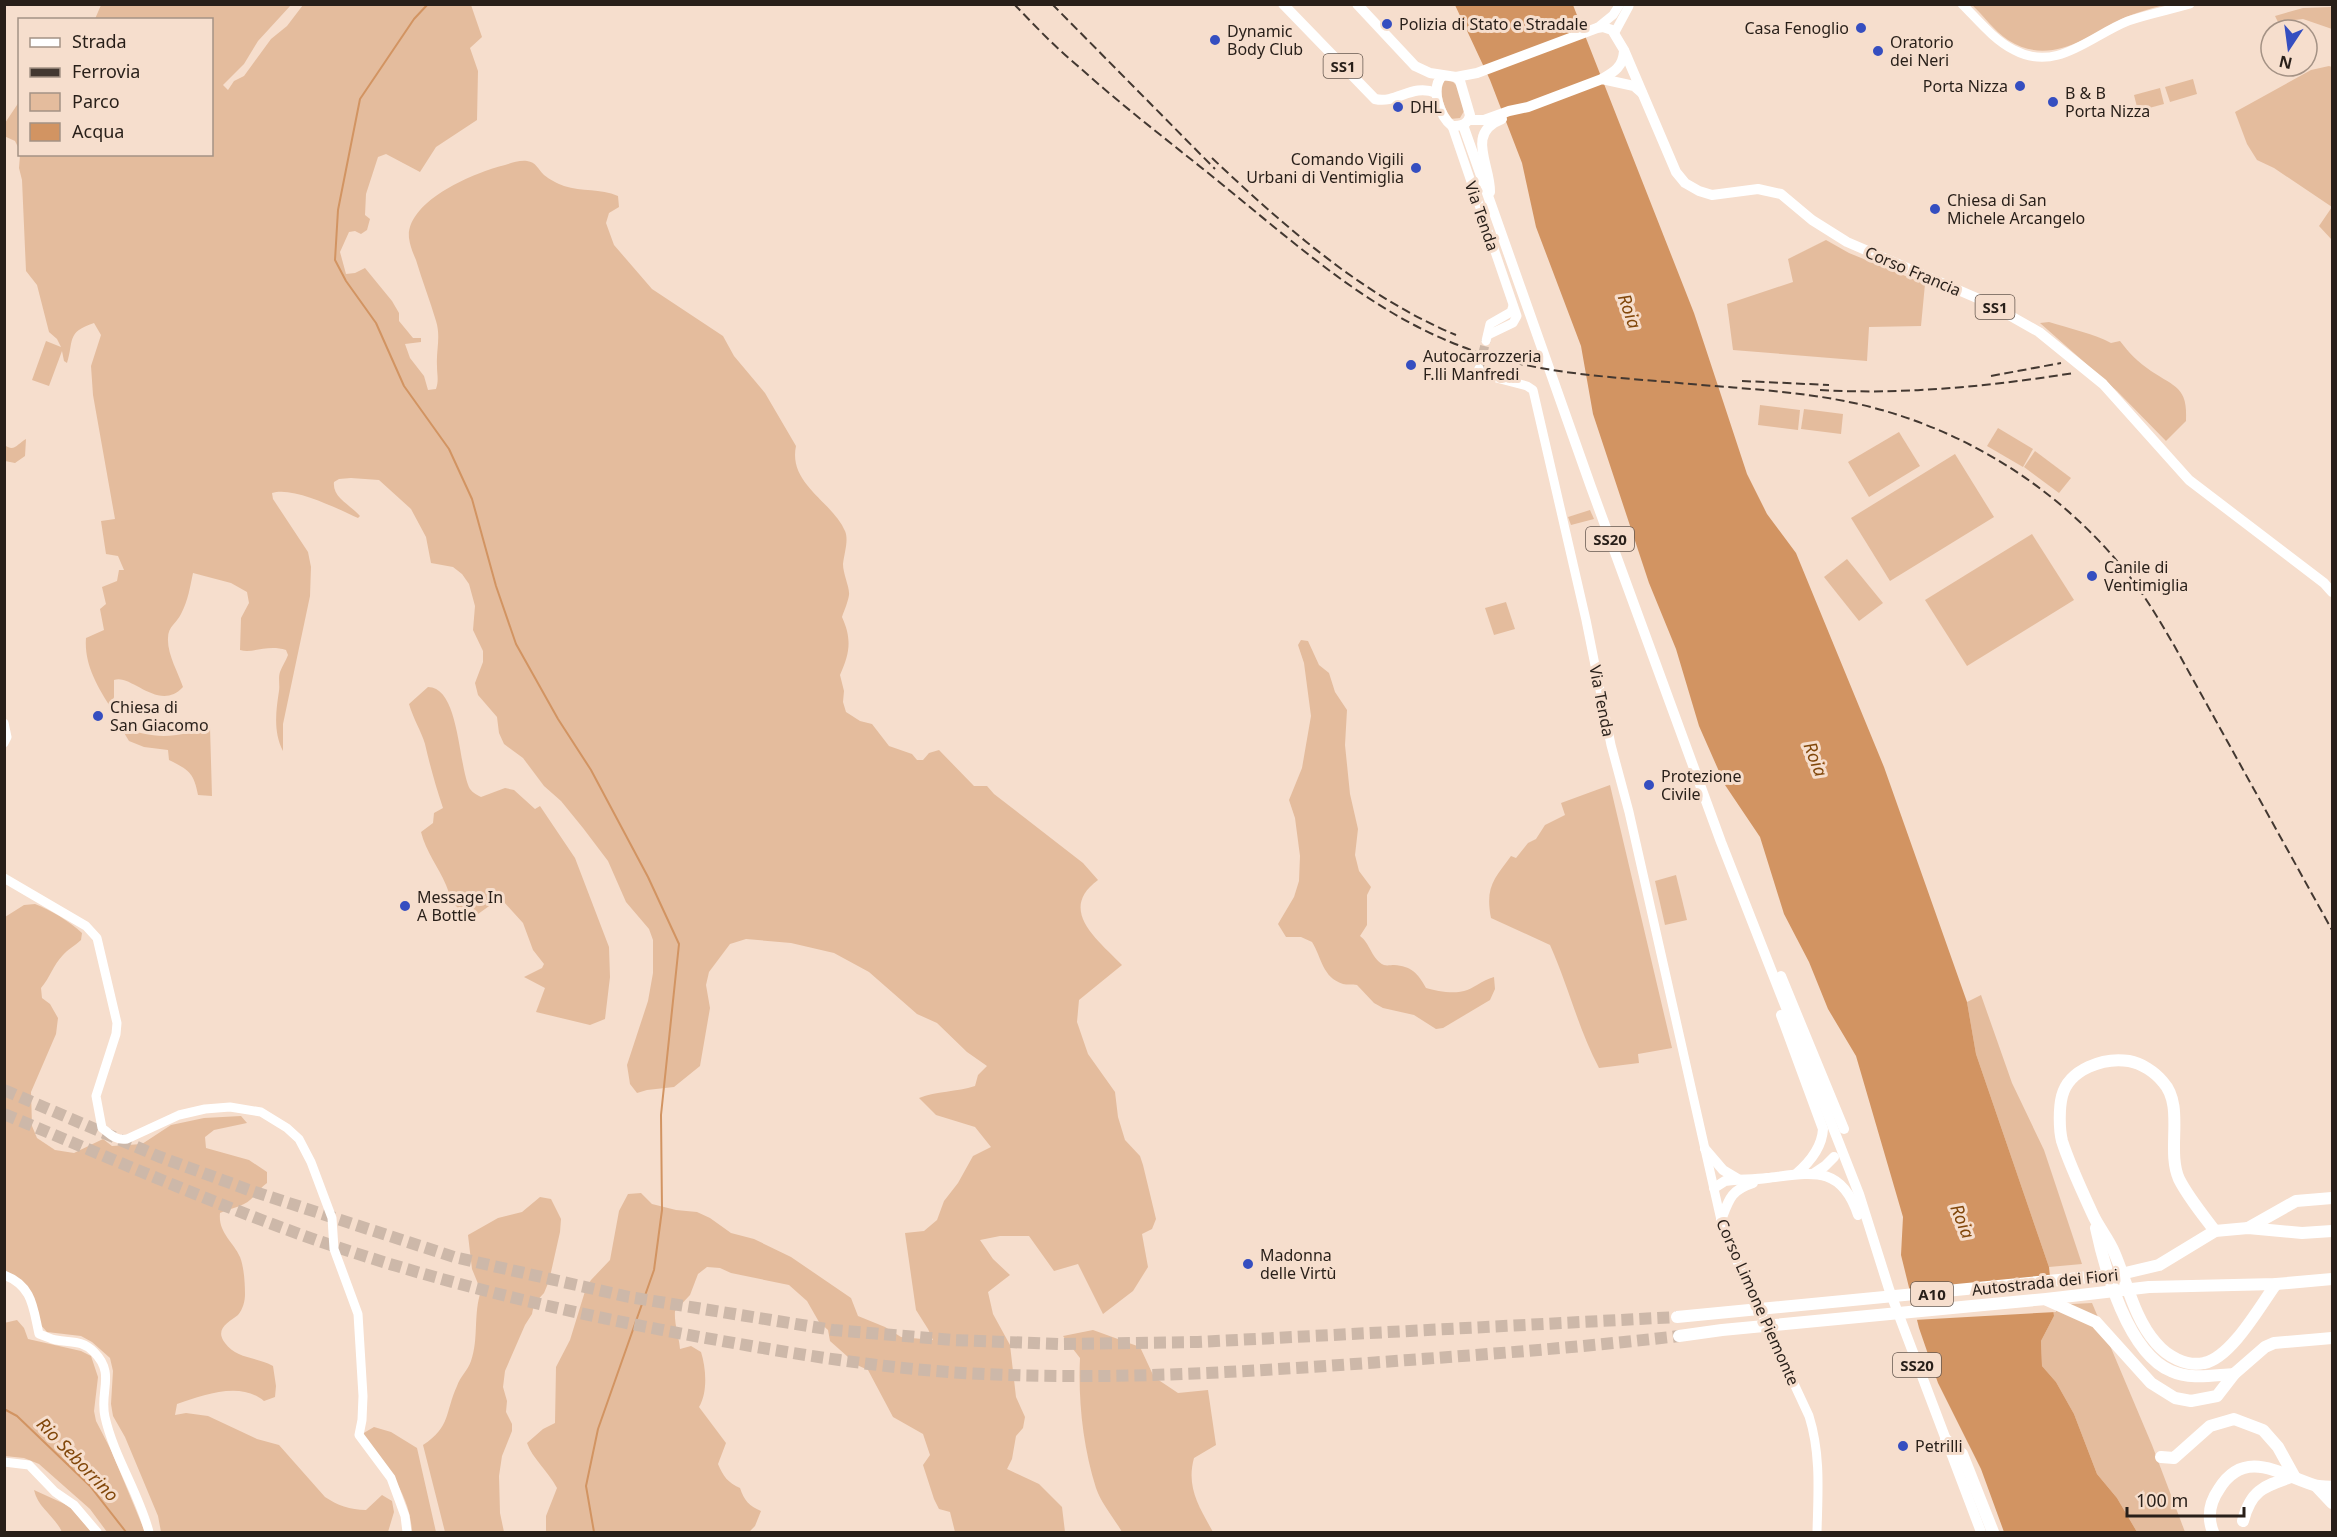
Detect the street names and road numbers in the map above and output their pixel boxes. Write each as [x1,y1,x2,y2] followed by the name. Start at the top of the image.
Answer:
[1324,54,1362,78] road number: SS1
[1460,178,1504,254] street label: Via Tenda
[1862,241,1964,301] street label: Corso Francia
[1976,295,2014,319] road number: SS1
[1586,527,1634,551] road number: SS20
[1584,663,1620,739] street label: Via Tenda
[1711,1215,1805,1389] street label: Corso Limone Piemonte
[1971,1263,2119,1301] street label: Autostrada dei Fiori
[1911,1282,1953,1306] road number: A10
[1893,1353,1941,1377] road number: SS20

